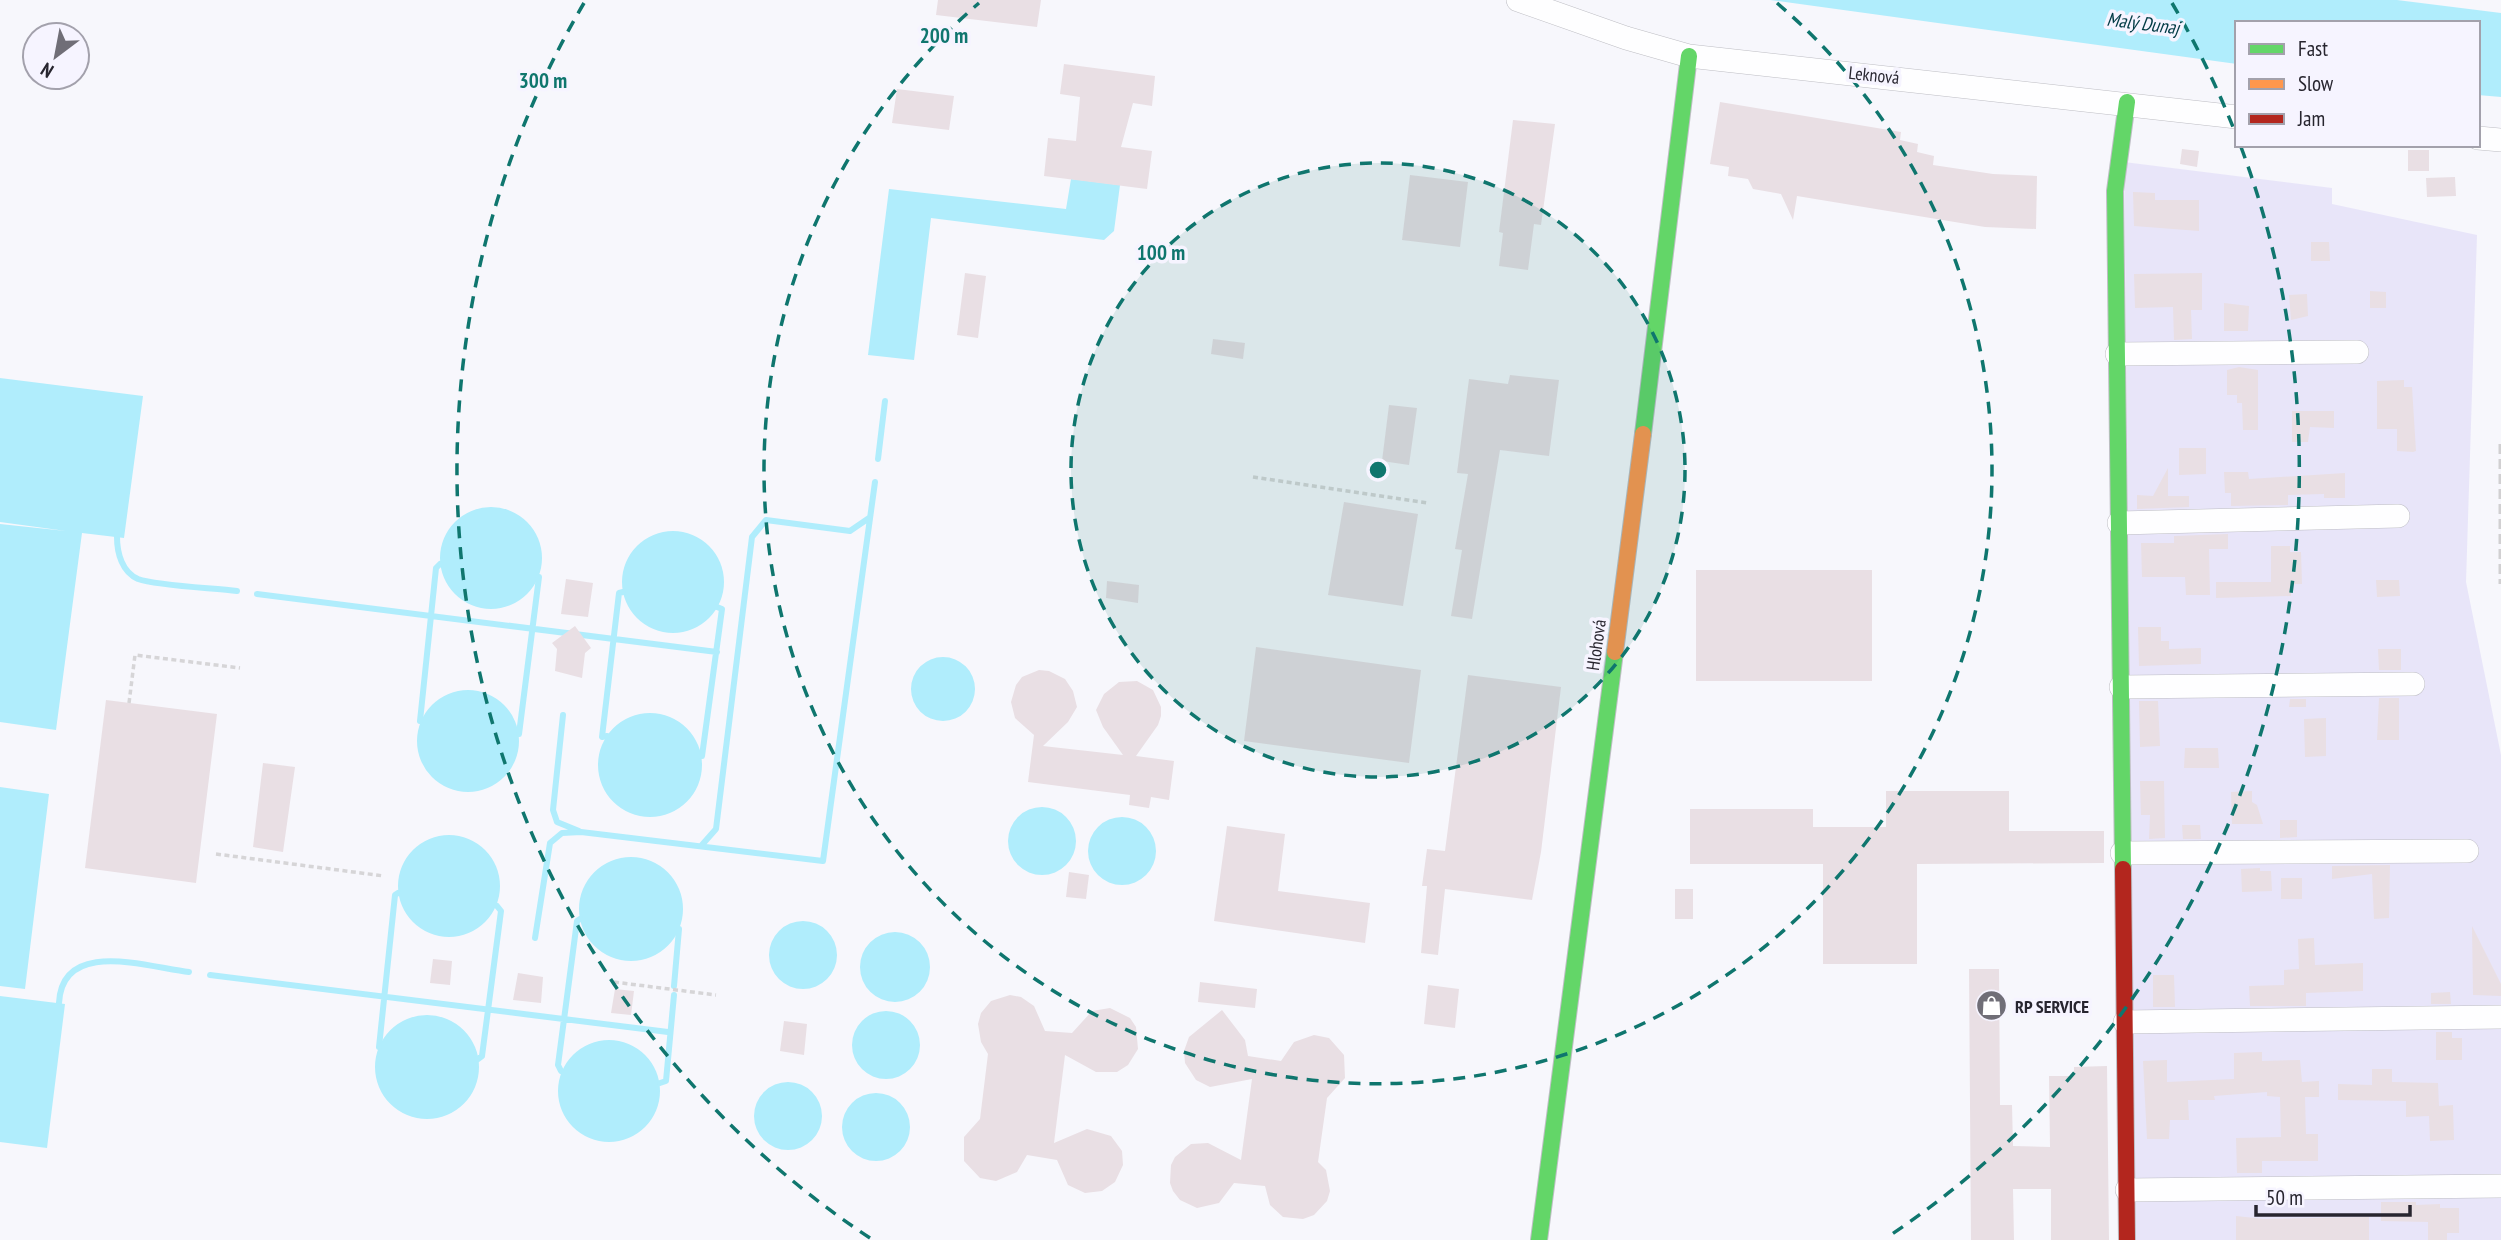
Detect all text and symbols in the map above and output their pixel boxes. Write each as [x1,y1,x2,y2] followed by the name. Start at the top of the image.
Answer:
[2105,7,2184,40] water label: Malý Dunaj
[21,21,91,91] north arrow
[2235,21,2480,147] legend
[920,22,968,49] text: 200 m
[2298,35,2328,62] text: Fast
[36,58,58,83] text: N
[1848,61,1900,89] street label: Leknová
[519,67,567,94] text: 300 m
[2298,70,2334,97] text: Slow
[2297,105,2325,132] text: Jam
[1137,239,1185,266] text: 100 m
[1366,458,1390,482] centre of rings
[1581,618,1611,672] street label: Hlohová
[1975,989,2009,1023] shop icon: RP SERVICE
[2015,995,2089,1018] place label: RP SERVICE
[2256,1174,2410,1218] scale bar
[2266,1184,2303,1211] text: 50 m

